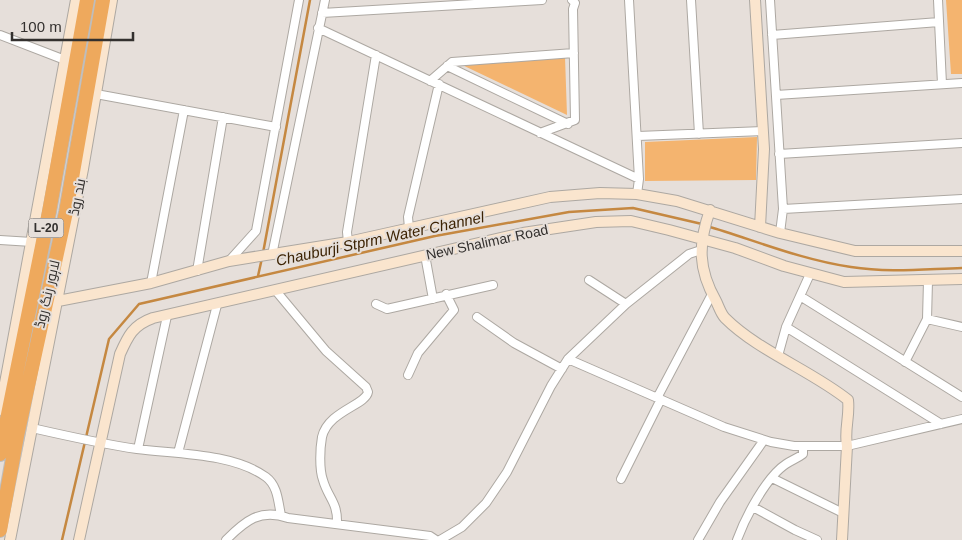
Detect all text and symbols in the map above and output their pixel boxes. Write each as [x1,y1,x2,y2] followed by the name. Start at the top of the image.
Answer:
[12,10,134,42] scale bar
[20,18,62,35] text: 100 m
[66,177,88,217] street label: بند روڈ
[274,208,486,269] water label: Chauburji Stprm Water Channel
[28,218,64,238] road number: L-20
[424,221,550,263] street label: New Shalimar Road
[31,258,64,330] street label: لاہور رنگ روڈ

